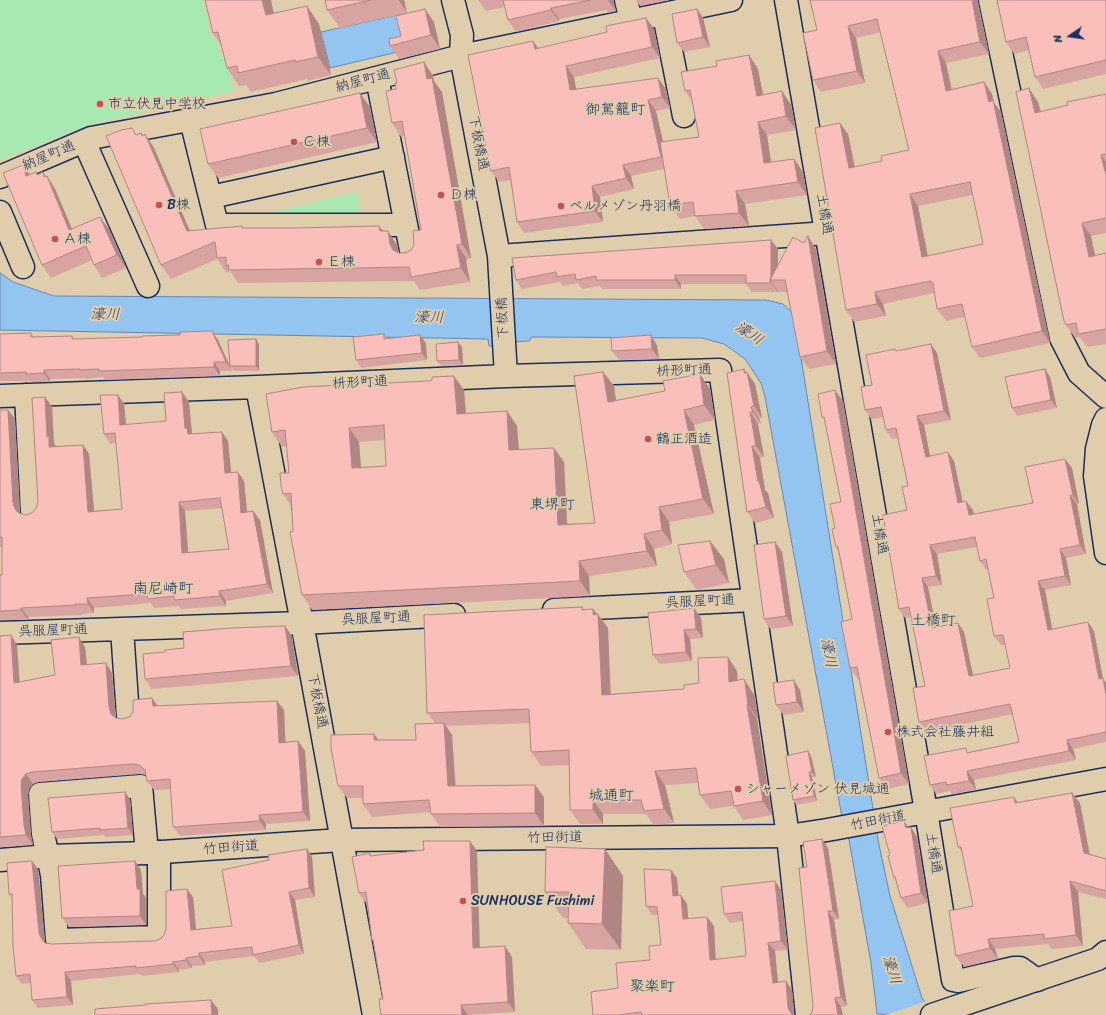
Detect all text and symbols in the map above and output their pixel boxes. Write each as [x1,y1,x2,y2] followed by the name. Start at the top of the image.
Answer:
[1050,16,1090,56] north arrow
[1048,33,1068,45] text: N
[334,66,392,96] street label: 納屋町通
[108,96,206,112] place label: 市立伏見中学校
[95,99,105,109] marker: 市立伏見中学校
[585,101,645,119] district label: 御駕籠町
[464,114,492,172] street label: 下板橋通
[302,134,330,150] place label: Ｃ棟
[20,137,78,175] street label: 納屋町通
[289,137,299,147] marker: Ｃ棟
[449,187,477,203] place label: Ｄ棟
[436,190,446,200] marker: Ｄ棟
[812,192,836,236] street label: 土橋通
[167,197,190,213] place label: B棟
[569,198,681,214] place label: ベルメゾン丹羽橋
[154,200,164,210] marker: B棟
[556,201,566,211] marker: ベルメゾン丹羽橋
[63,231,91,247] place label: Ａ棟
[50,234,60,244] marker: Ａ棟
[327,254,355,270] place label: Ｅ棟
[314,257,324,267] marker: Ｅ棟
[494,297,512,339] street label: 下板橋
[90,306,120,324] water label: 濠川
[414,309,444,327] water label: 濠川
[732,318,766,350] water label: 濠川
[656,362,712,380] street label: 枡形町通
[332,373,388,393] street label: 枡形町通
[656,431,712,447] place label: 鶴正酒造
[643,434,653,444] marker: 鶴正酒造
[530,496,574,514] district label: 東堺町
[867,512,891,556] street label: 土橋通
[133,580,193,598] district label: 南尼崎町
[665,592,735,612] street label: 呉服屋町通
[341,609,411,629] street label: 呉服屋町通
[911,612,955,630] district label: 土橋町
[18,621,88,641] street label: 呉服屋町通
[816,637,840,669] water label: 濠川
[303,672,331,730] street label: 下板橋通
[896,724,994,740] place label: 株式会社藤井組
[883,727,893,737] marker: 株式会社藤井組
[746,781,890,797] place label: シャーメゾン 伏見城通
[733,784,743,794] marker: シャーメゾン 伏見城通
[589,787,633,805] district label: 城通町
[849,807,907,835] street label: 竹田街道
[527,829,583,847] street label: 竹田街道
[921,831,945,875] street label: 土橋通
[202,838,260,858] street label: 竹田街道
[471,893,594,909] place label: SUNHOUSE Fushimi
[458,896,468,906] marker: SUNHOUSE Fushimi
[878,953,904,987] water label: 濠川
[630,978,674,996] district label: 聚楽町

